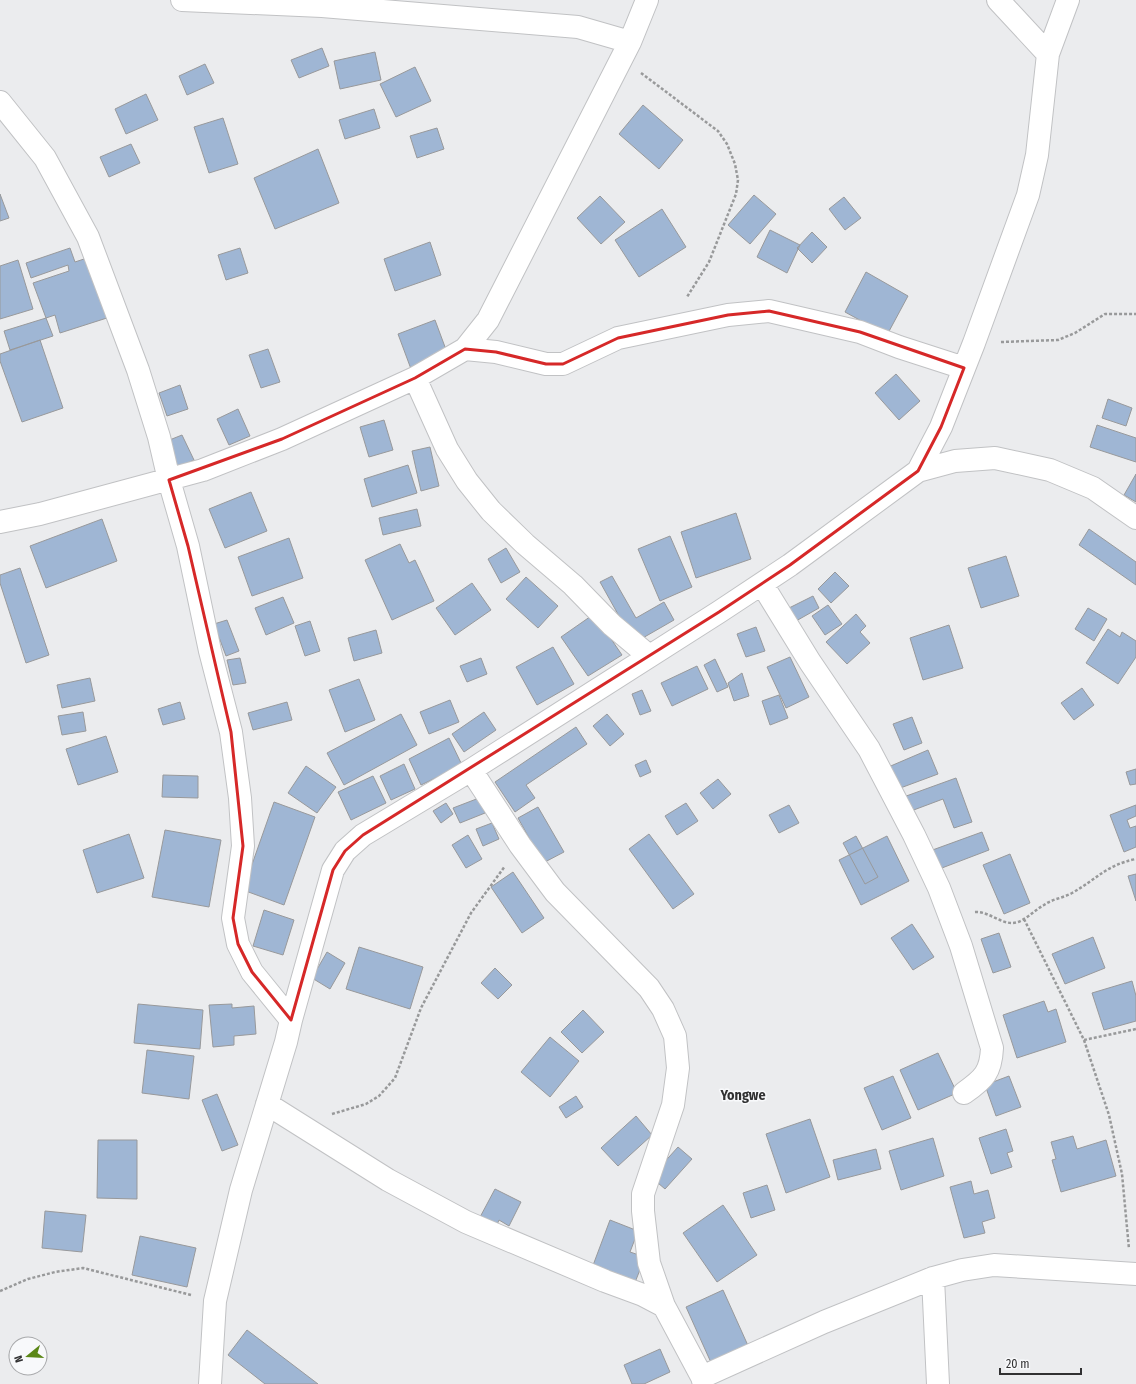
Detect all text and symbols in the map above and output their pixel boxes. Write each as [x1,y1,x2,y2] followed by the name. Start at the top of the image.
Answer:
[719,1087,766,1104] district label: Yongwe
[8,1336,48,1376] north arrow
[1000,1350,1081,1376] scale bar
[12,1354,26,1364] text: N
[1006,1357,1030,1371] text: 20 m

